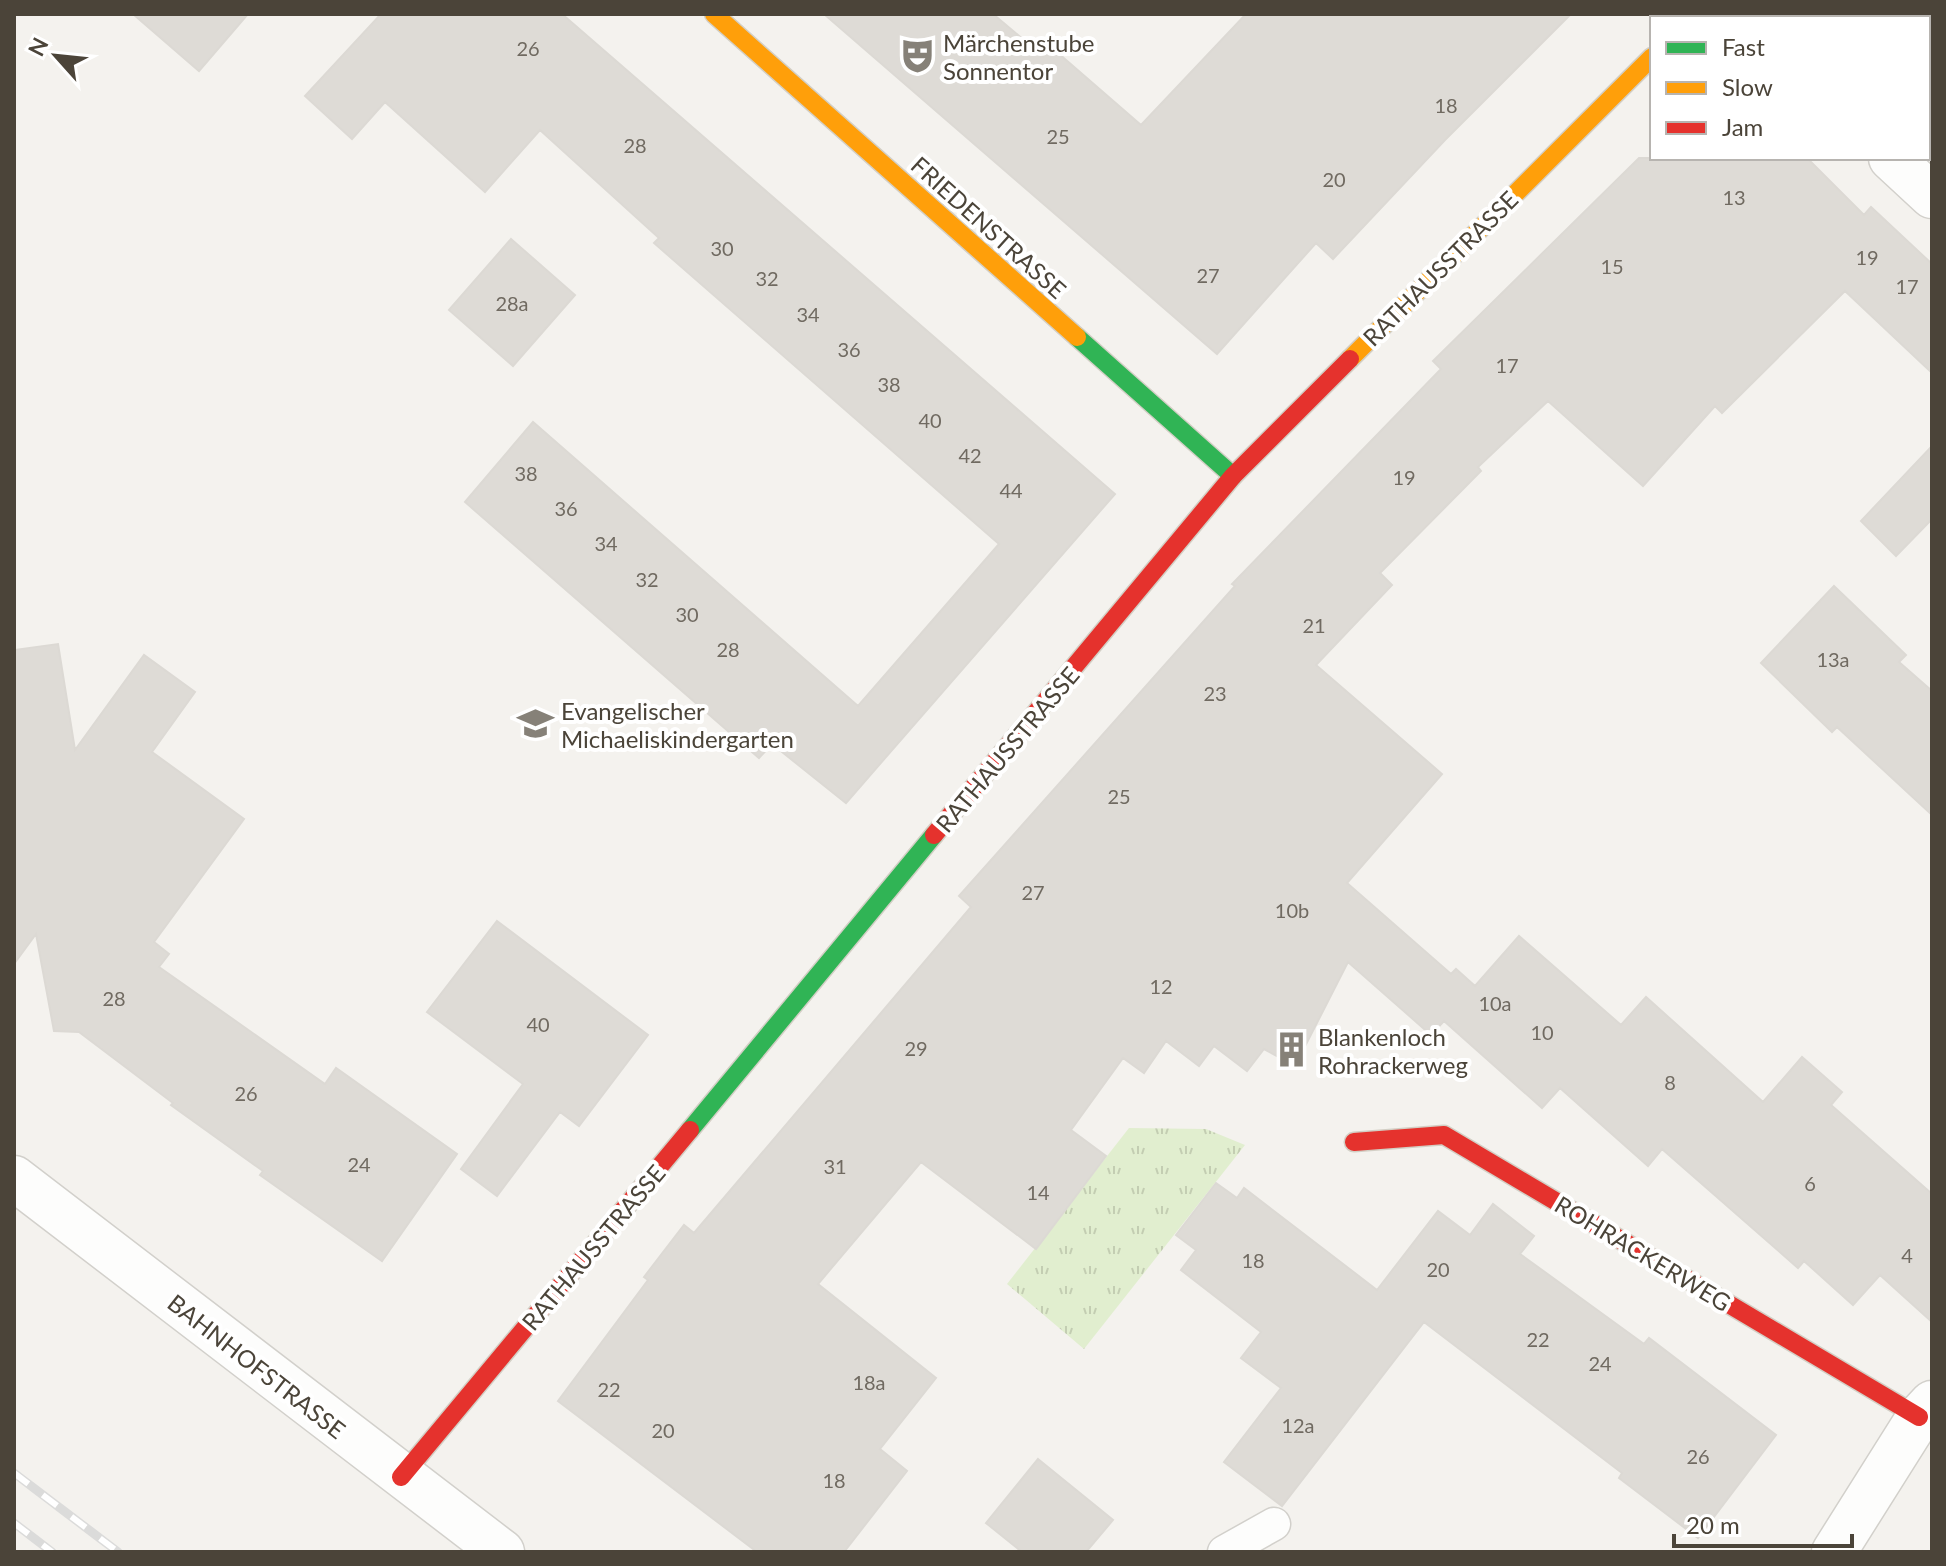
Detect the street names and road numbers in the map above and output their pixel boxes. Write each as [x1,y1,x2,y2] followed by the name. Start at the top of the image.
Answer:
[906,150,1072,304] street label: FRIEDENSTRASSE
[1357,185,1523,351] street label: RATHAUSSTRASSE
[929,660,1085,838] street label: RATHAUSSTRASSE
[515,1158,671,1336] street label: RATHAUSSTRASSE
[1550,1189,1736,1317] street label: ROHRACKERWEG
[162,1288,352,1444] street label: BAHNHOFSTRASSE

